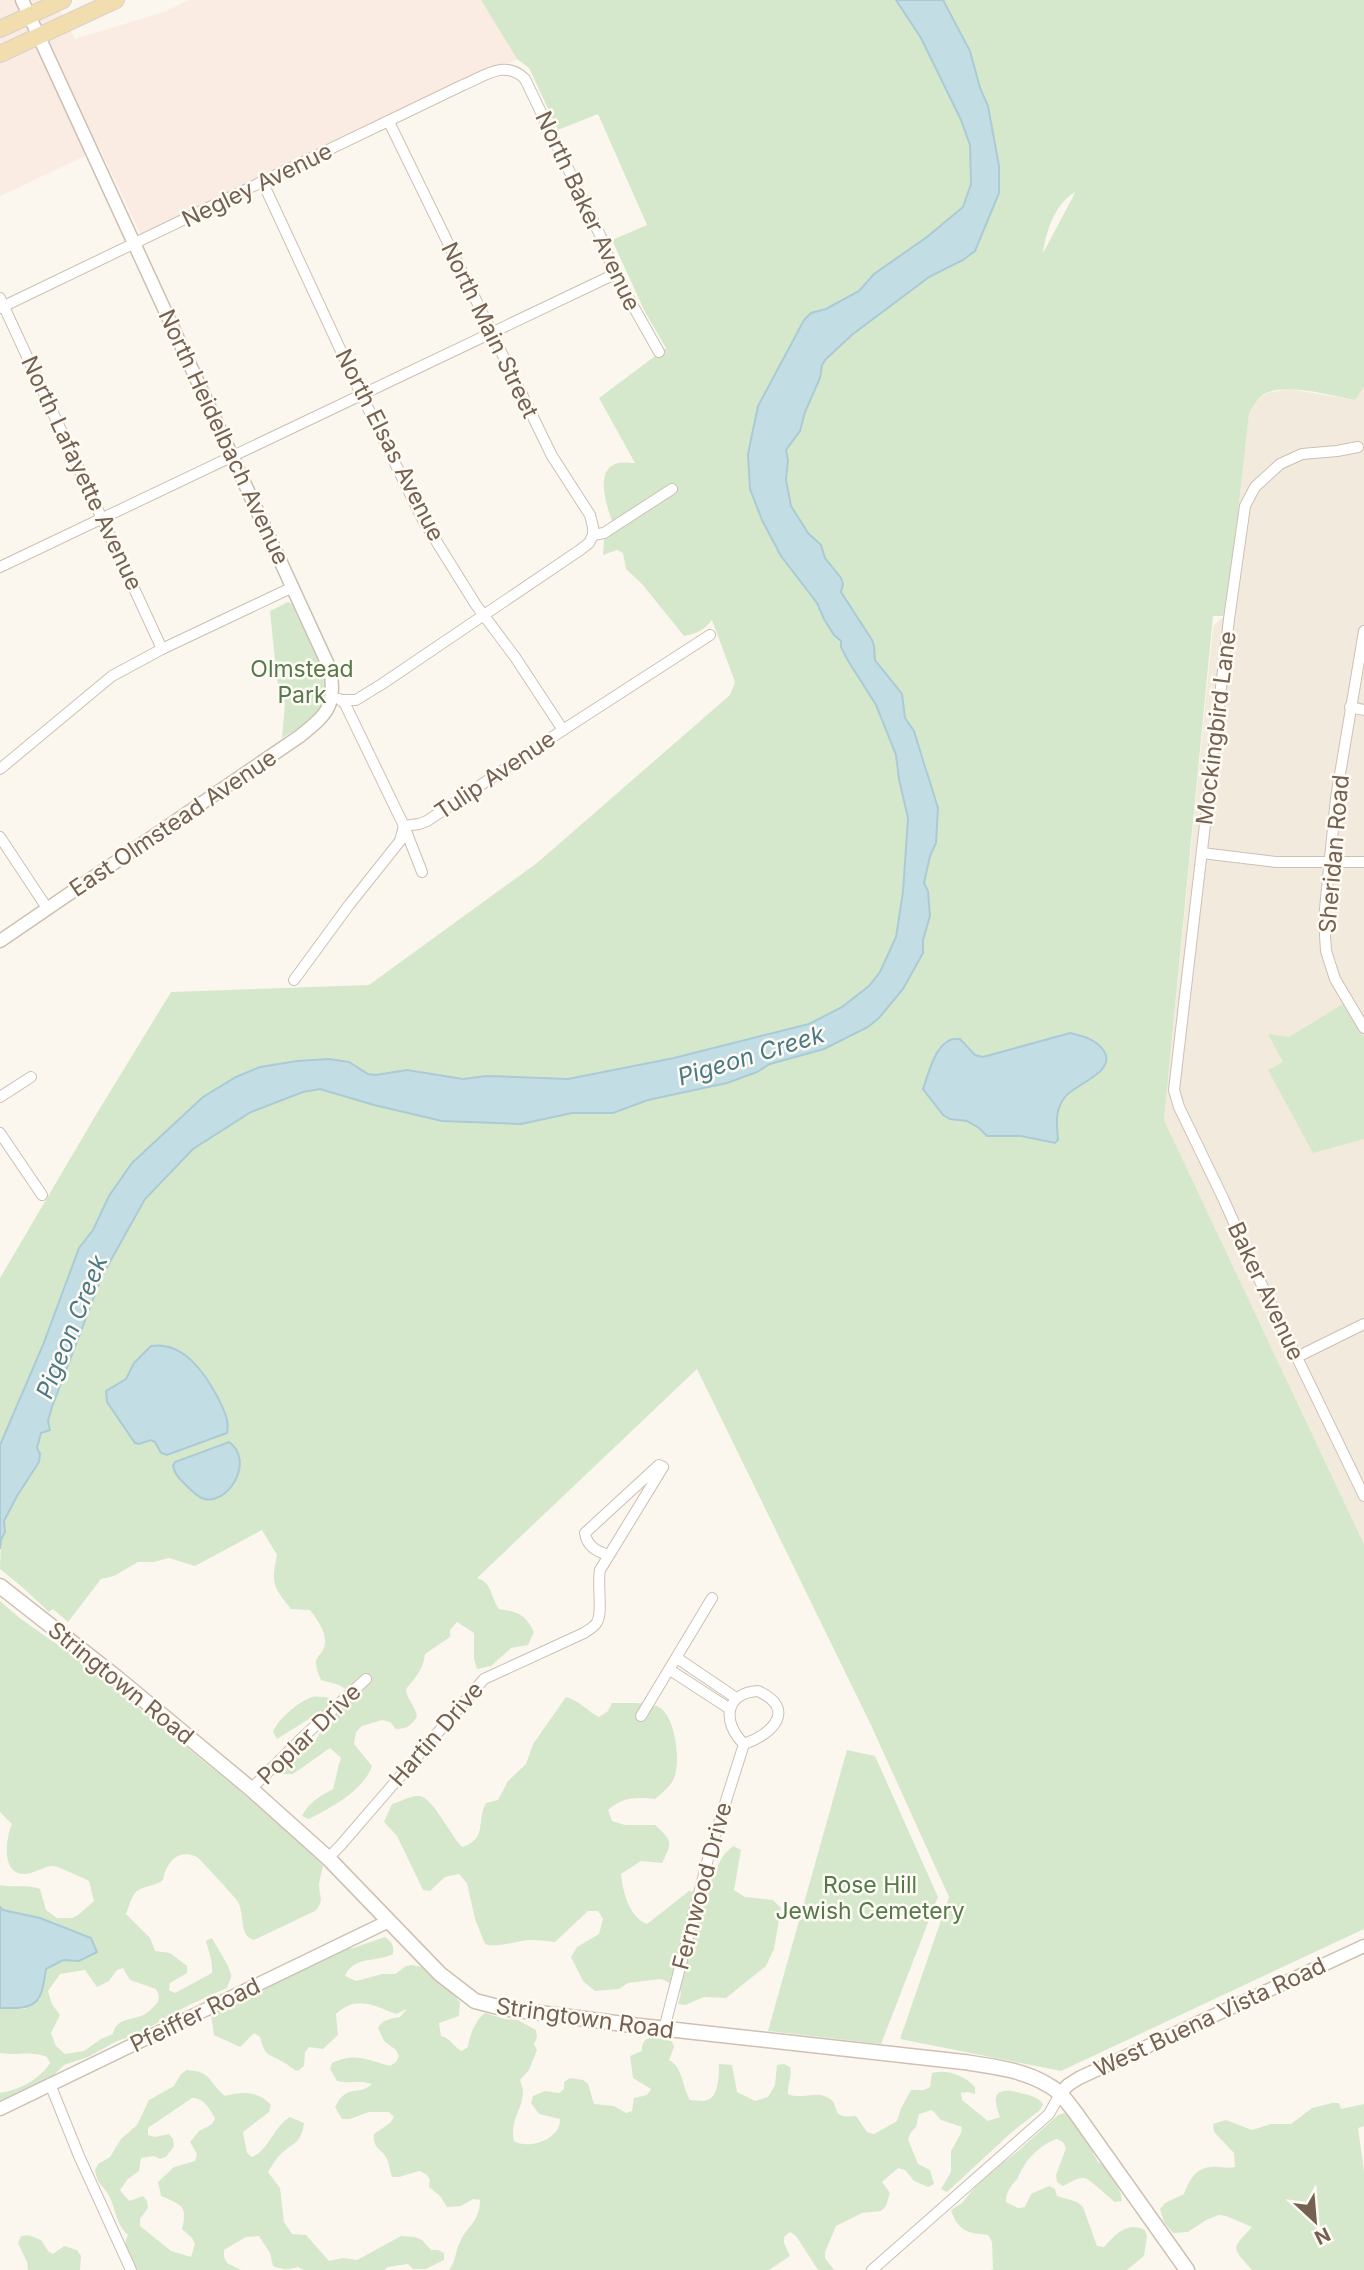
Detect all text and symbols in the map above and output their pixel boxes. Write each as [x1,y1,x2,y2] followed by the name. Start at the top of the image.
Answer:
[529,107,647,315] street label: North Baker Avenue
[177,137,337,233] street label: Negley Avenue
[435,238,545,423] street label: North Main Street
[153,305,295,569] street label: North Heidelbach Avenue
[329,344,451,546] street label: North Elsas Avenue
[15,351,149,595] street label: North Lafayette Avenue
[1190,630,1242,826] street label: Mockingbird Lane
[250,655,354,709] park label: Olmstead Park
[429,724,561,826] street label: Tulip Avenue
[64,743,282,903] street label: East Olmstead Avenue
[1313,774,1355,934] street label: Sheridan Road
[674,1019,829,1092] water label: Pigeon Creek
[1222,1217,1310,1365] street label: Baker Avenue
[30,1250,114,1403] water label: Pigeon Creek
[42,1616,200,1750] street label: Stringtown Road
[383,1676,489,1792] street label: Hartin Drive
[251,1678,367,1790] street label: Poplar Drive
[666,1799,738,1973] street label: Fernwood Drive
[775,1871,965,1925] park label: Rose Hill Jewish Cemetery
[1090,1951,1330,2083] street label: West Buena Vista Road
[126,1972,264,2058] street label: Pfeiffer Road
[494,1992,676,2044] street label: Stringtown Road
[1280,2186,1350,2256] north arrow
[1311,2222,1334,2249] text: N

